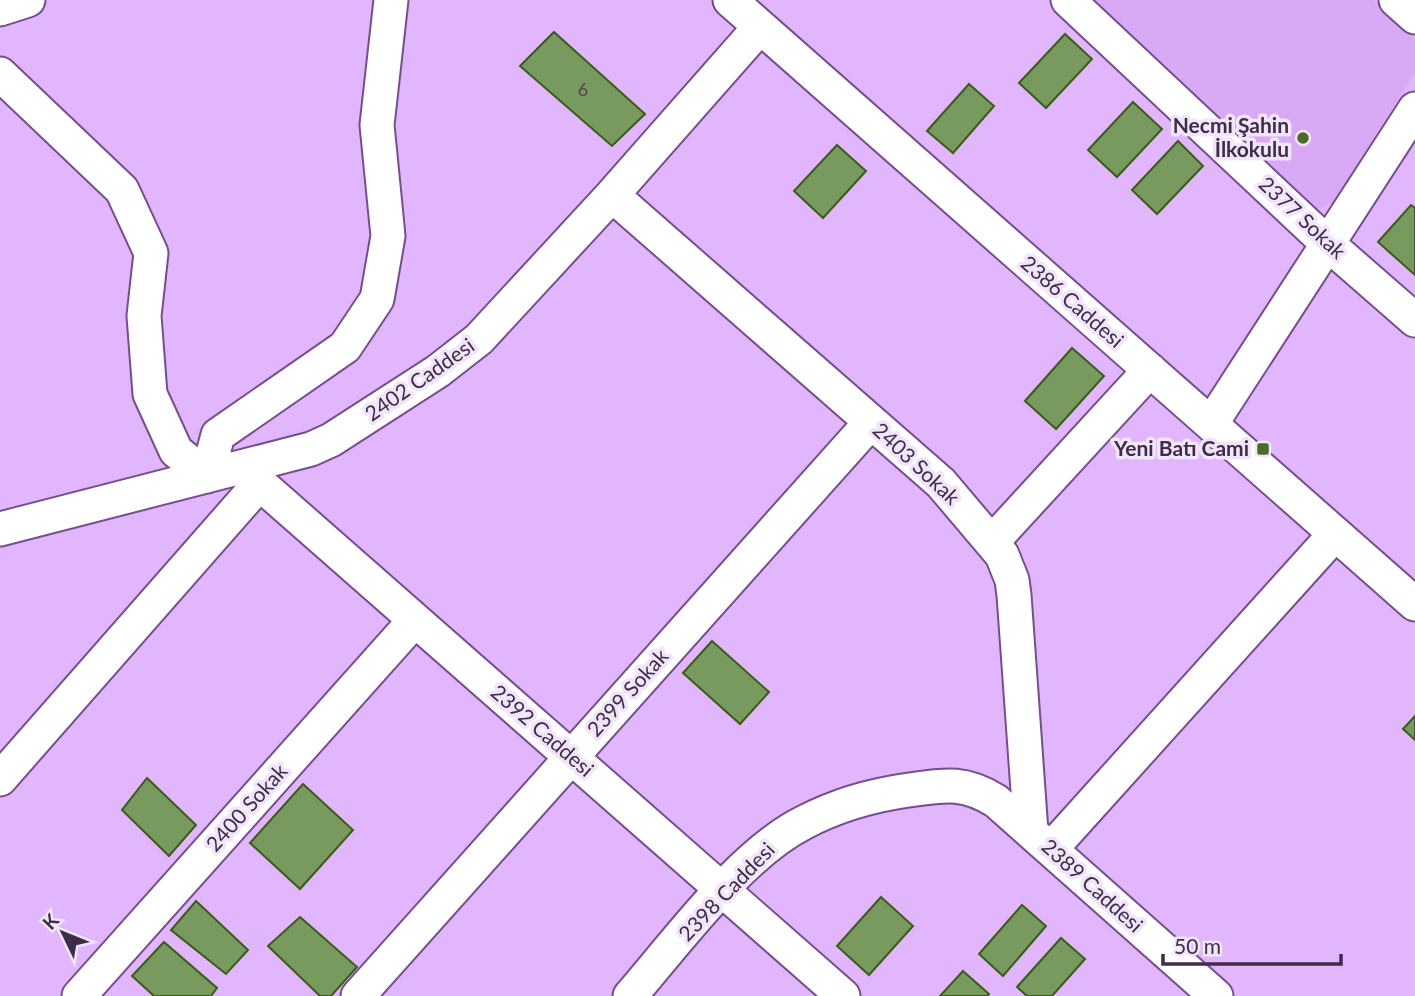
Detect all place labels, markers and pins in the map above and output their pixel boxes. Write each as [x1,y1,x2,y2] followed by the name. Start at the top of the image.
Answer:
[1173,112,1289,161] place label: Necmi Şahin İlkokulu
[1295,130,1311,146] marker: Necmi Şahin İlkokulu
[1113,435,1249,460] place label: Yeni Batı Cami
[1255,441,1271,457] marker: Yeni Batı Cami

